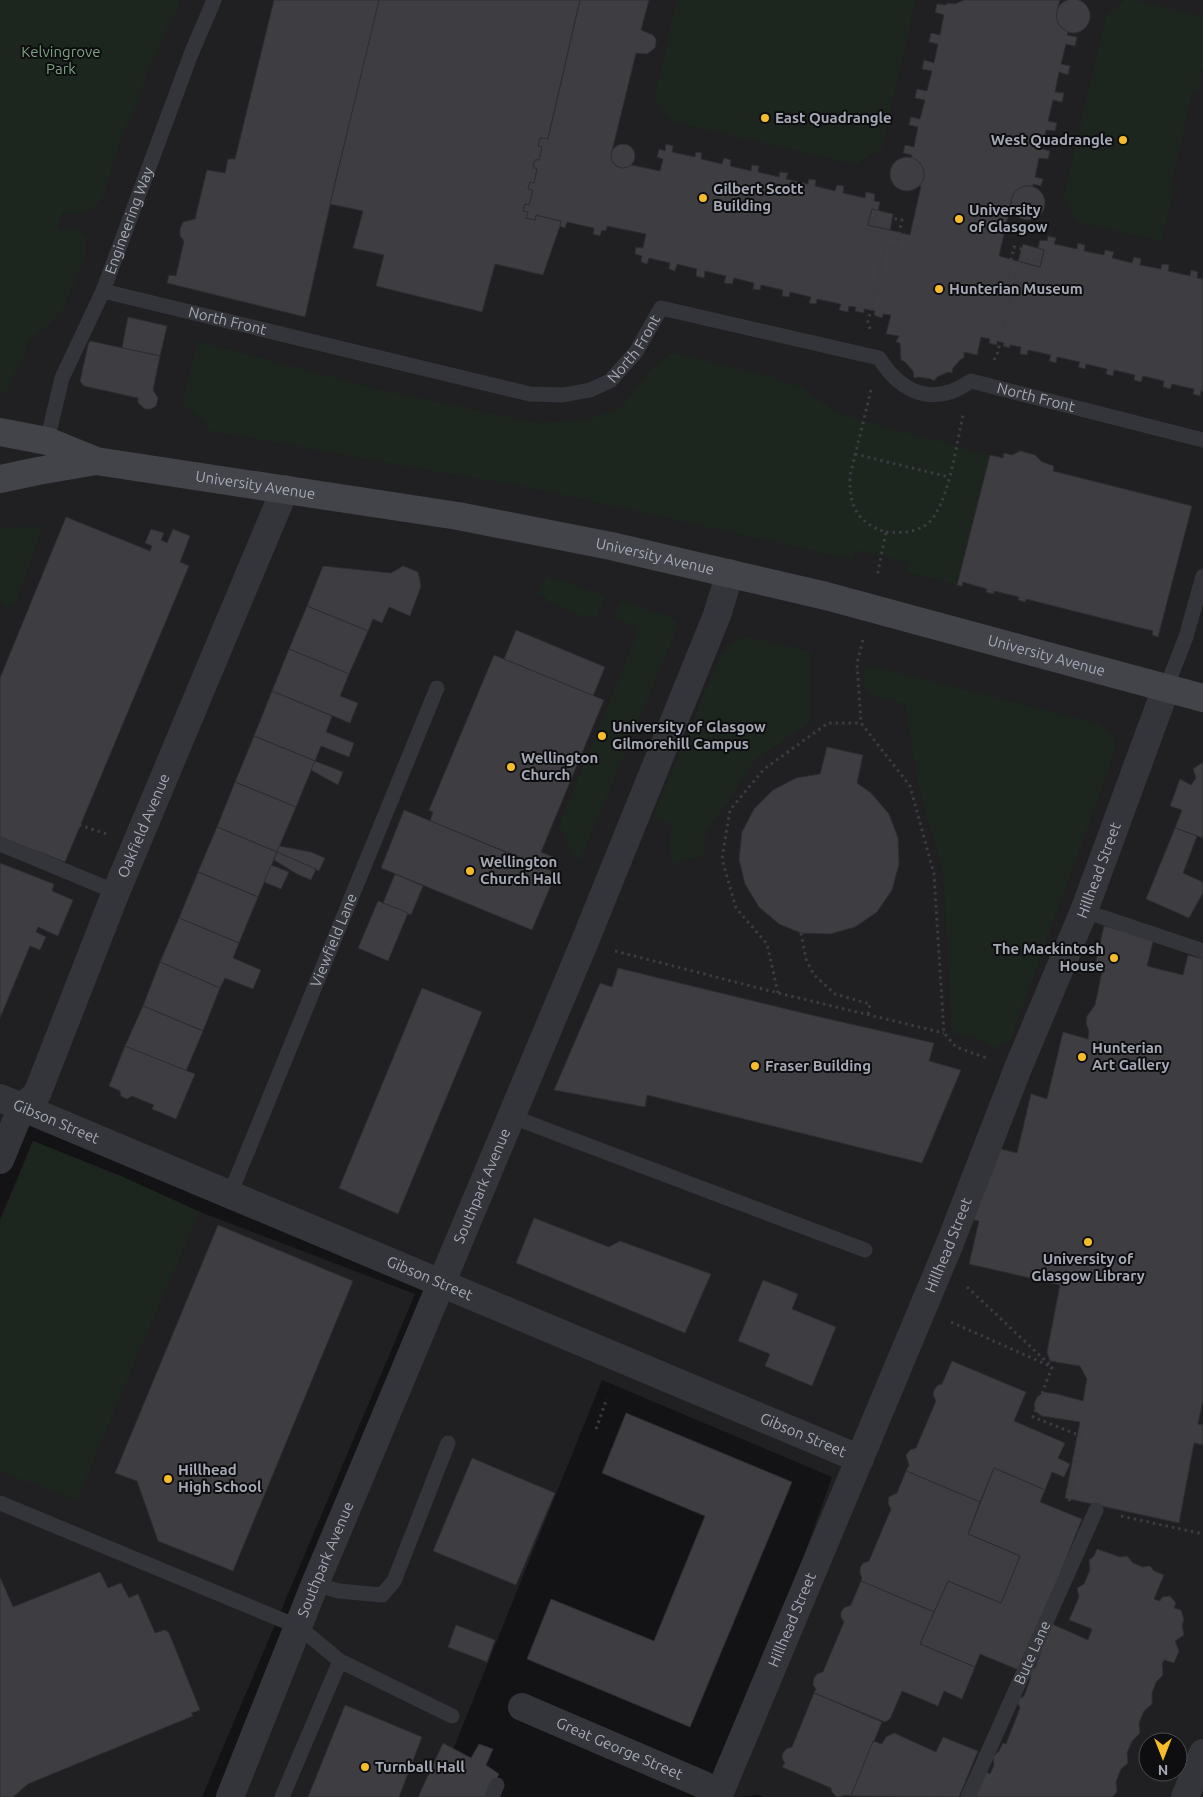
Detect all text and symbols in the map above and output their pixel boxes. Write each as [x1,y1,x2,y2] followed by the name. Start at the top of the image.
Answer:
[21,43,101,77] park label: Kelvingrove Park
[775,109,892,126] place label: East Quadrangle
[759,112,771,124] marker: East Quadrangle
[991,131,1113,148] place label: West Quadrangle
[1117,134,1129,146] marker: West Quadrangle
[101,165,156,276] street label: Engineering Way
[713,180,804,214] place label: Gilbert Scott Building
[697,192,709,204] marker: Gilbert Scott Building
[969,201,1048,235] place label: University of Glasgow
[953,213,965,225] marker: University of Glasgow
[949,280,1083,297] place label: Hunterian Museum
[933,283,945,295] marker: Hunterian Museum
[187,303,268,338] street label: North Front
[604,312,663,386] street label: North Front
[995,379,1077,415] street label: North Front
[194,467,317,502] street label: University Avenue
[594,534,716,578] street label: University Avenue
[986,631,1107,679] street label: University Avenue
[612,718,766,752] place label: University of Glasgow Gilmorehill Campus
[596,730,608,742] marker: University of Glasgow Gilmorehill Campus
[521,749,598,783] place label: Wellington Church
[505,761,517,773] marker: Wellington Church
[114,771,173,880] street label: Oakfield Avenue
[1073,820,1124,921] street label: Hillhead Street
[480,853,561,887] place label: Wellington Church Hall
[464,865,476,877] marker: Wellington Church Hall
[307,891,360,990] street label: Viewfield Lane
[993,940,1104,974] place label: The Mackintosh House
[1108,952,1120,964] marker: The Mackintosh House
[1092,1039,1170,1073] place label: Hunterian Art Gallery
[1076,1051,1088,1063] marker: Hunterian Art Gallery
[765,1057,871,1074] place label: Fraser Building
[749,1060,761,1072] marker: Fraser Building
[11,1096,102,1147] street label: Gibson Street
[450,1126,513,1246] street label: Southpark Avenue
[921,1195,975,1295] street label: Hillhead Street
[1082,1236,1094,1248] marker: University of Glasgow Library
[1031,1250,1145,1284] place label: University of Glasgow Library
[384,1252,475,1304] street label: Gibson Street
[758,1409,849,1460] street label: Gibson Street
[178,1461,262,1495] place label: Hillhead High School
[162,1473,174,1485] marker: Hillhead High School
[294,1499,357,1620] street label: Southpark Avenue
[764,1570,819,1669] street label: Hillhead Street
[1010,1618,1053,1687] street label: Bute Lane
[554,1714,686,1783] street label: Great George Street
[1138,1732,1188,1782] north arrow
[375,1758,465,1775] place label: Turnball Hall
[359,1761,371,1773] marker: Turnball Hall
[1158,1762,1168,1778] text: N

